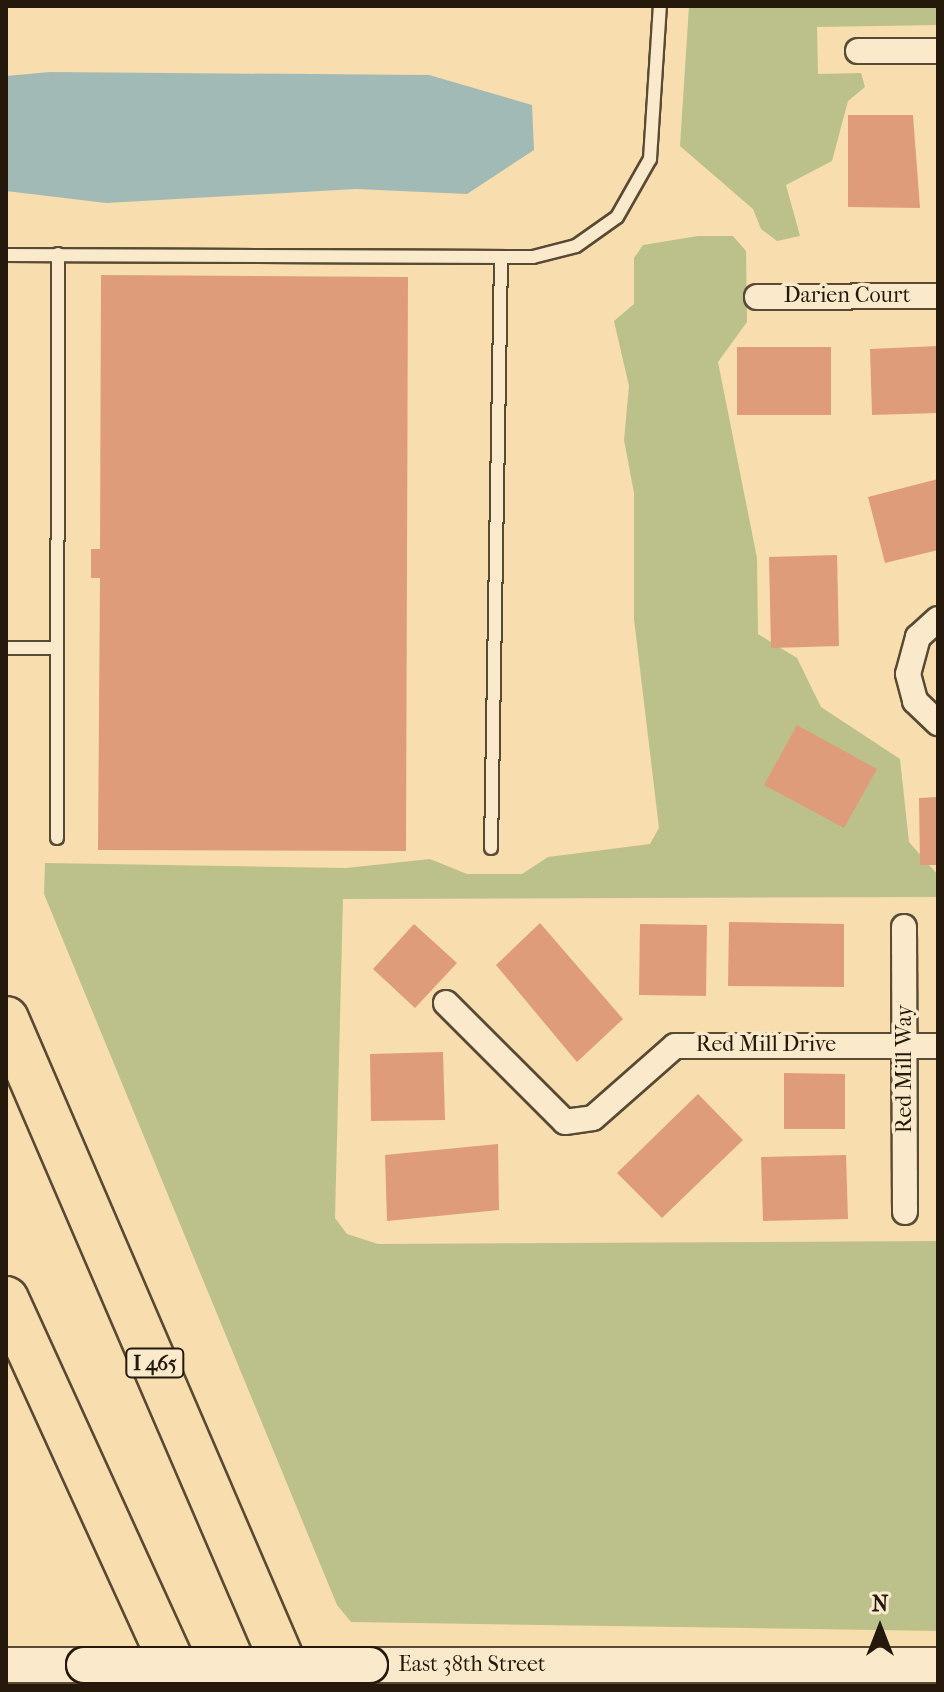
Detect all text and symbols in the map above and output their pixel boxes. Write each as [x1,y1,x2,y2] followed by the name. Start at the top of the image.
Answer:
[784,283,910,309] street label: Darien Court
[892,1005,918,1133] street label: Red Mill Way
[696,1032,836,1058] street label: Red Mill Drive
[125,1347,185,1379] road number: I 465
[840,1588,920,1668] north arrow
[872,1591,888,1617] text: N
[398,1652,546,1678] street label: East 38th Street

